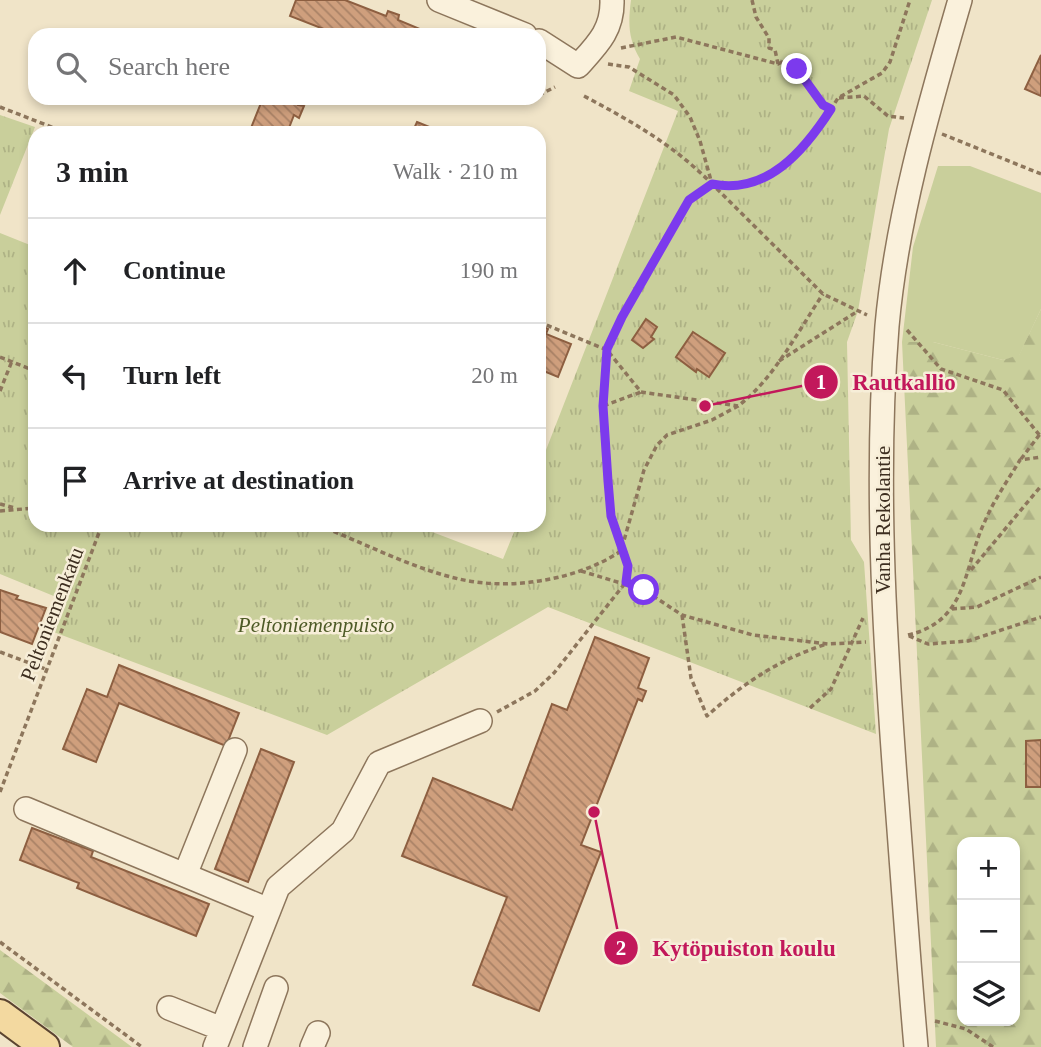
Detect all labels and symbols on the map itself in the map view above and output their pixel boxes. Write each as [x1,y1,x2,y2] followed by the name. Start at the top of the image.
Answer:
[781,53,812,84] route end
[803,360,970,404] callout: Rautkallio
[816,370,826,394] text: 1
[852,370,956,395] text: Rautkallio
[871,446,895,594] street label: Vanha Rekolantie
[16,543,89,684] street label: Peltoniemenkatu
[628,574,659,605] route start
[237,613,394,637] park label: Peltoniemenpuisto
[603,926,850,970] callout: Kytöpuiston koulu
[616,936,626,960] text: 2
[652,936,836,961] text: Kytöpuiston koulu

